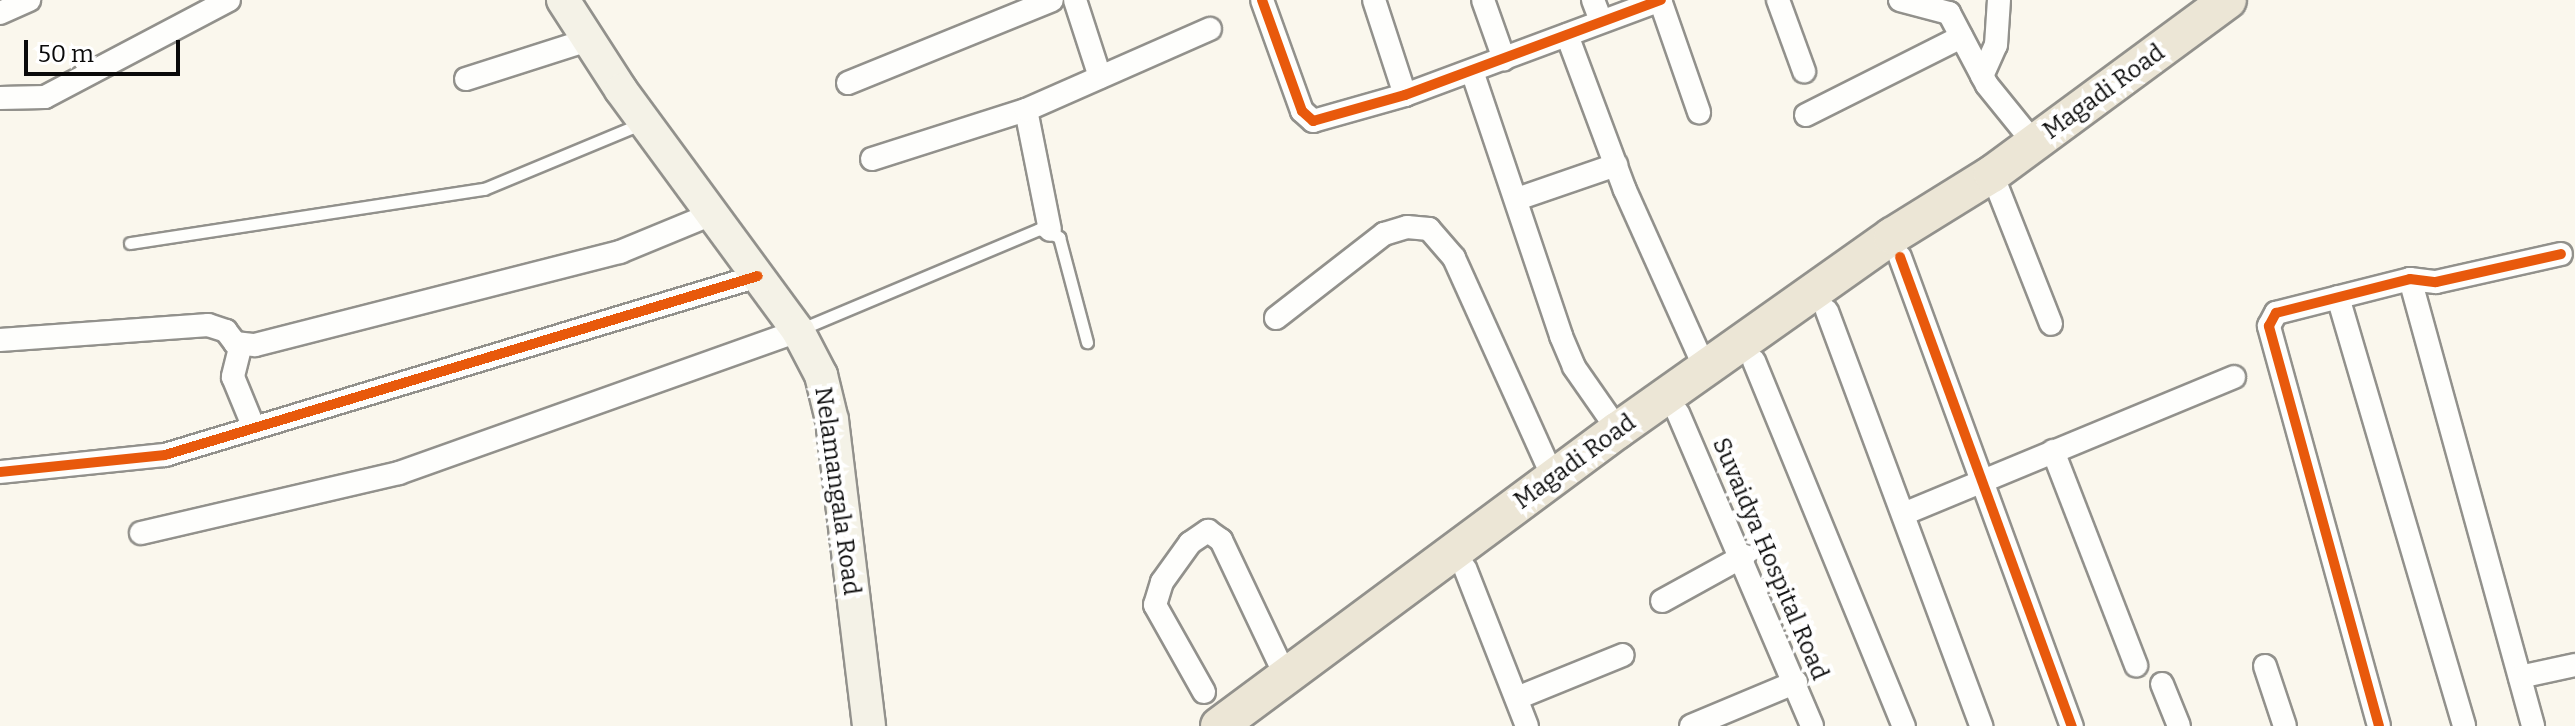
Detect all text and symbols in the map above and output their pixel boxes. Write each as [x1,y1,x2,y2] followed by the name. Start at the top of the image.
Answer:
[28,24,184,74] scale bar
[2038,38,2170,146] street label: Magadi Road
[38,40,94,68] text: 50 m
[808,385,866,597] street label: Nelamangala Road
[1509,408,1641,516] street label: Magadi Road
[1706,434,1834,684] street label: Suvaidya Hospital Road

